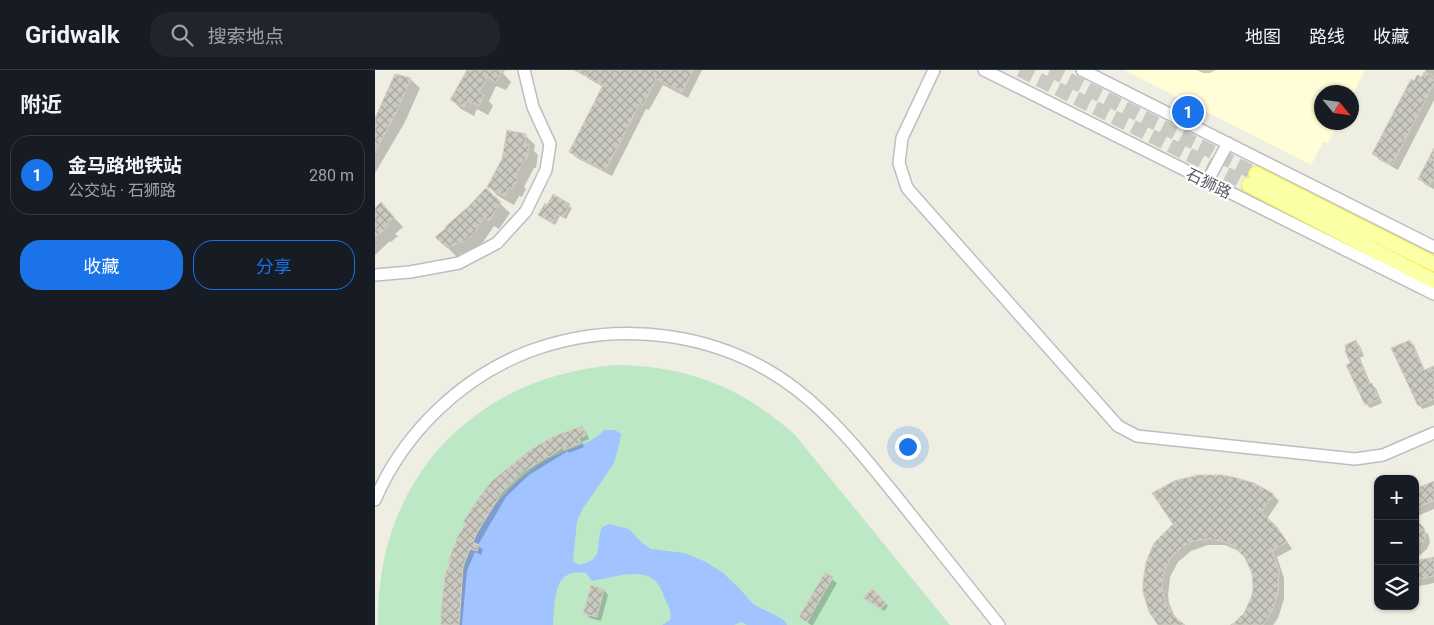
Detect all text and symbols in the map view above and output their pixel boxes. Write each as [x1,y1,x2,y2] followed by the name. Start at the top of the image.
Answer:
[150,12,500,57] search box
[25,21,120,49] text: Gridwalk
[168,21,196,49] icon: search
[208,25,284,48] text: 搜索地点
[1245,26,1281,47] text: 地图
[1309,26,1345,47] text: 路线
[1373,26,1409,47] text: 收藏
[1314,85,1359,130] north arrow
[20,93,62,117] text: 附近
[1172,93,1204,131] pin: 1
[68,154,182,177] text: 金马路地铁站
[1183,164,1235,203] street label: 石狮路
[32,166,42,185] text: 1
[309,166,354,185] text: 280 m
[68,181,176,200] text: 公交站 · 石狮路
[20,240,183,290] button: 收藏
[193,240,355,290] button: 分享
[895,434,921,460] your location
[1374,475,1419,610] map controls
[1374,475,1419,520] button: +
[1374,520,1419,565] button: −
[1374,565,1419,610] button: layers

